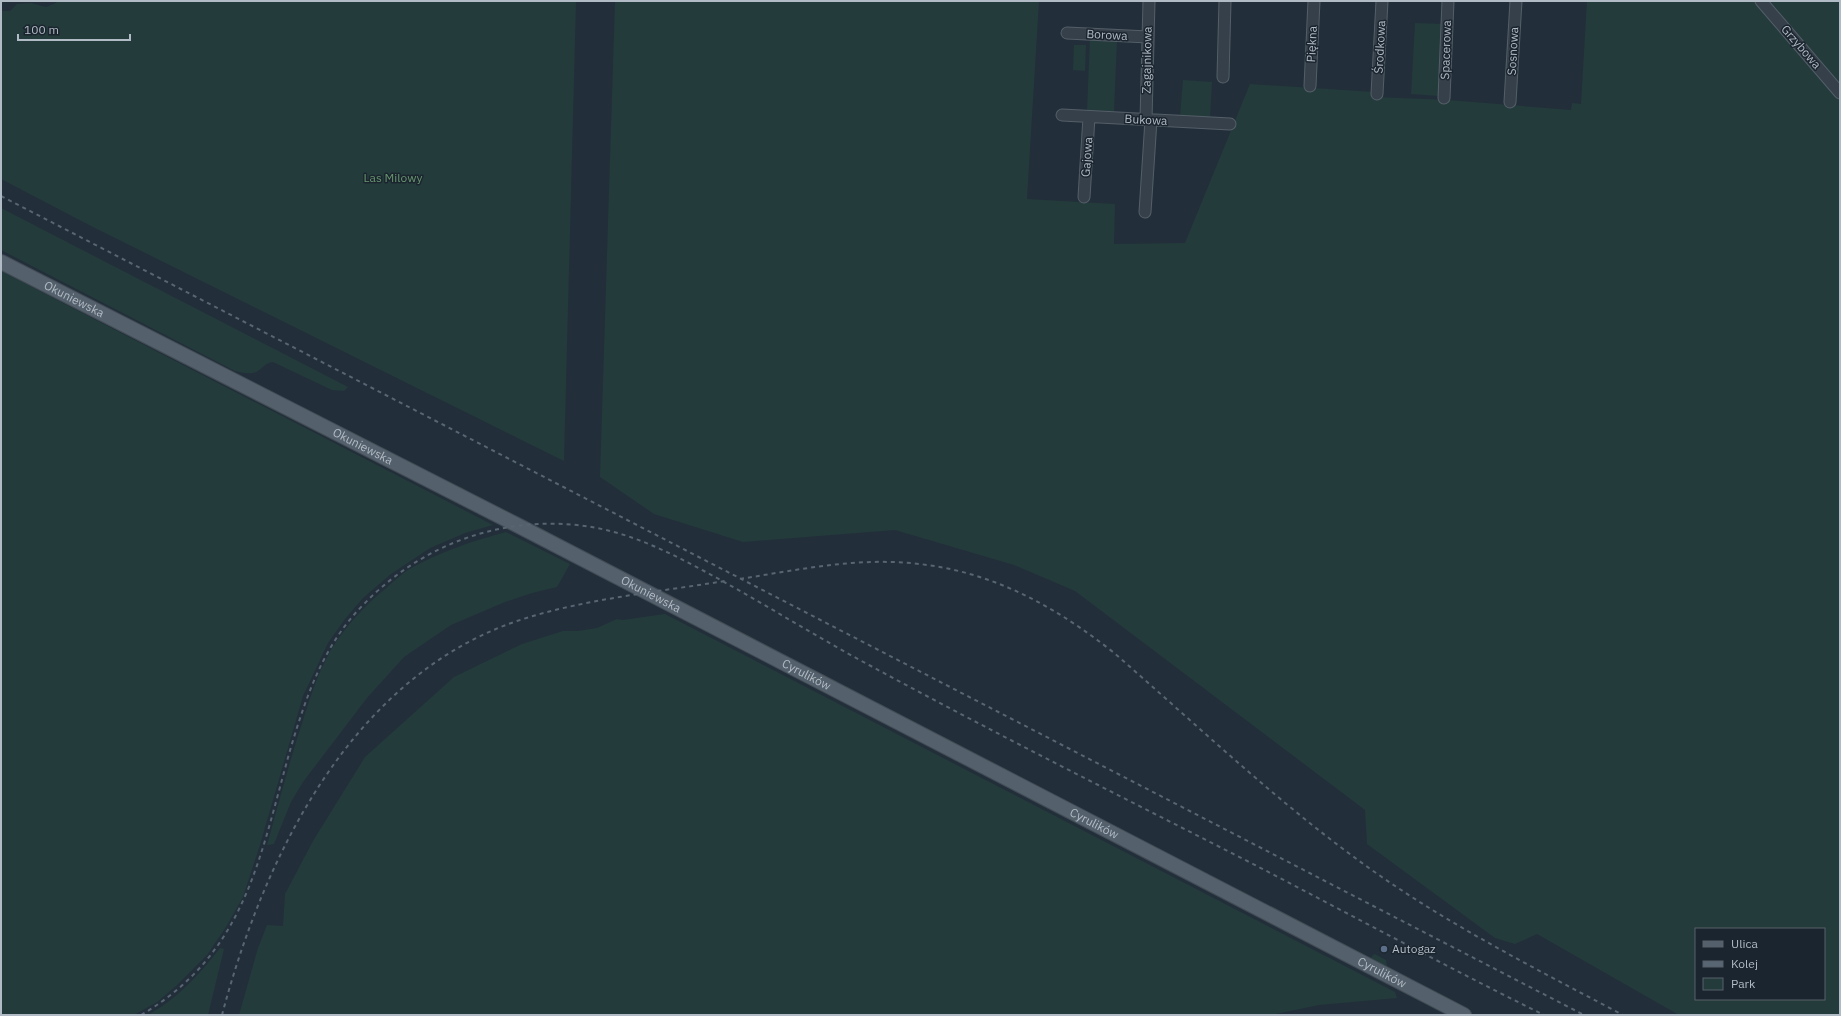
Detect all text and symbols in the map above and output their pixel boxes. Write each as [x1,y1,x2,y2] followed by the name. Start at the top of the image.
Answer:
[18,16,130,42] scale bar
[1371,19,1388,74] street label: Środkowa
[1437,19,1454,80] street label: Spacerowa
[24,22,59,37] text: 100 m
[1778,22,1825,72] street label: Grzybowa
[1303,25,1320,63] street label: Piękna
[1086,26,1129,43] street label: Borowa
[1138,26,1155,94] street label: Zagajnikowa
[1504,26,1521,76] street label: Sosnowa
[1124,111,1168,128] street label: Bukowa
[1078,136,1095,177] street label: Gajowa
[364,170,422,185] park label: Las Milowy
[42,277,107,321] street label: Okuniewska
[330,424,396,468] street label: Okuniewska
[619,572,684,616] street label: Okuniewska
[780,655,834,693] street label: Cyrulików
[1067,804,1121,842] street label: Cyrulików
[1695,928,1825,1000] legend
[1731,936,1758,951] text: Ulica
[1392,941,1436,956] place label: Autogaz
[1379,944,1389,954] marker: Autogaz
[1355,953,1409,991] street label: Cyrulików
[1731,956,1758,971] text: Kolej
[1731,976,1756,991] text: Park

